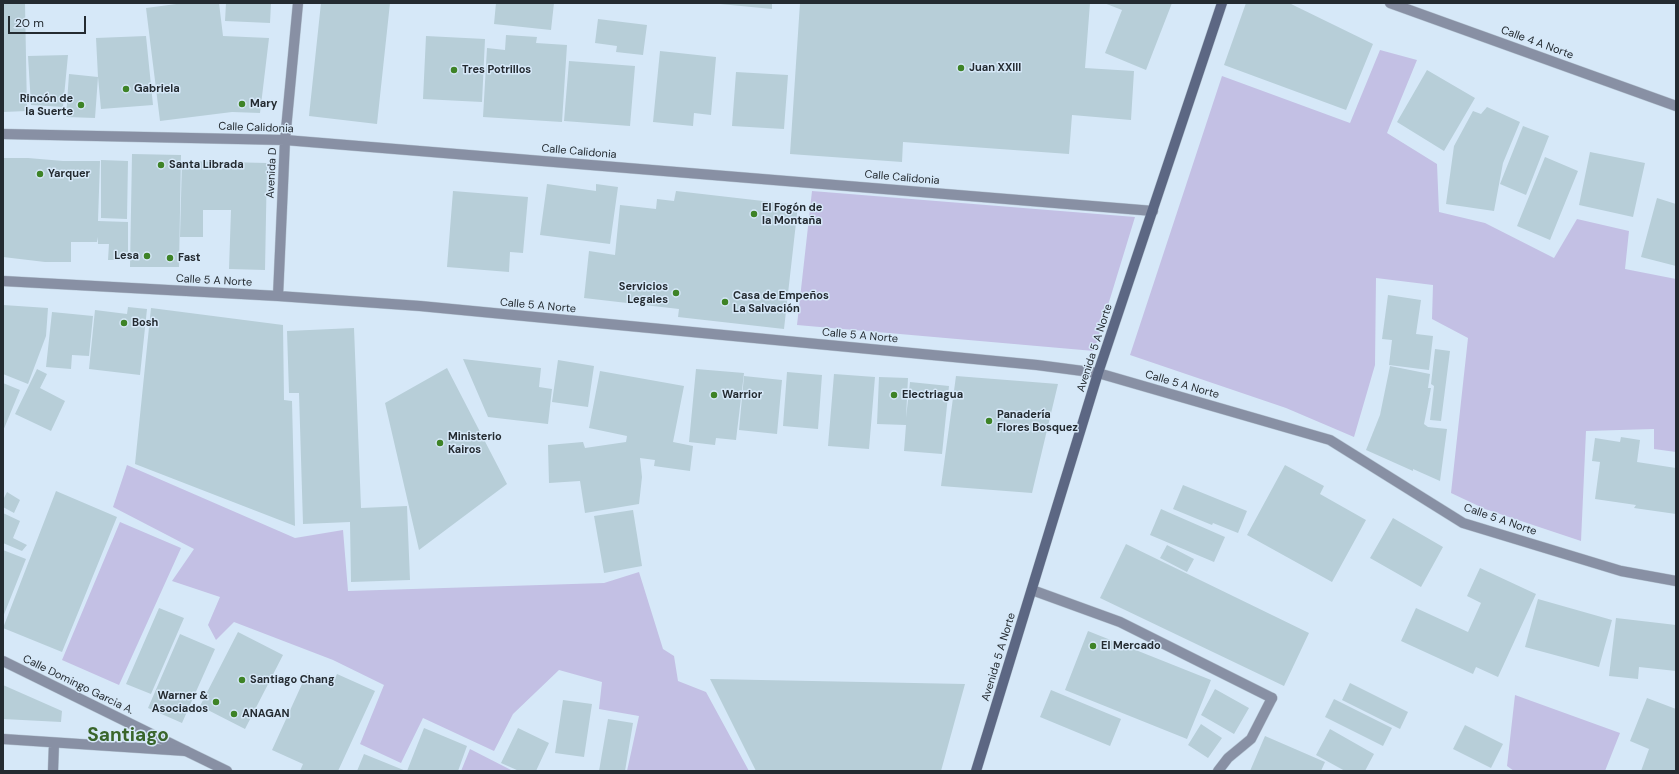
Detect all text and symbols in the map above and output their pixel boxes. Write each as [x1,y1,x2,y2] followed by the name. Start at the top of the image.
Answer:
[10,8,88,34] scale bar
[15,15,44,31] text: 20 m
[1499,24,1575,62] street label: Calle 4 A Norte
[969,61,1021,75] place label: Juan XXIII
[462,63,531,77] place label: Tres Potrillos
[956,63,966,73] marker: Juan XXIII
[449,65,459,75] marker: Tres Potrillos
[134,82,180,96] place label: Gabriela
[121,84,131,94] marker: Gabriela
[20,92,73,118] place label: Rincón de la Suerte
[250,97,277,111] place label: Mary
[237,99,247,109] marker: Mary
[76,100,86,110] marker: Rincón de la Suerte
[218,120,294,136] street label: Calle Calidonia
[541,142,617,162] street label: Calle Calidonia
[264,147,280,199] street label: Avenida D
[169,158,244,172] place label: Santa Librada
[156,160,166,170] marker: Santa Librada
[48,167,90,181] place label: Yarquer
[864,168,940,188] street label: Calle Calidonia
[35,169,45,179] marker: Yarquer
[762,201,822,227] place label: El Fogón de la Montaña
[749,209,759,219] marker: El Fogón de la Montaña
[114,249,139,263] place label: Lesa
[142,251,152,261] marker: Lesa
[178,251,201,265] place label: Fast
[165,253,175,263] marker: Fast
[175,272,253,290] street label: Calle 5 A Norte
[619,280,668,306] place label: Servicios Legales
[671,288,681,298] marker: Servicios Legales
[733,289,829,315] place label: Casa de Empeños La Salvación
[499,296,577,316] street label: Calle 5 A Norte
[720,297,730,307] marker: Casa de Empeños La Salvación
[1075,302,1115,394] street label: Avenida 5 A Norte
[132,316,158,330] place label: Bosh
[119,318,129,328] marker: Bosh
[821,326,899,346] street label: Calle 5 A Norte
[1143,368,1221,402] street label: Calle 5 A Norte
[722,388,762,402] place label: Warrior
[902,388,963,402] place label: Electriagua
[709,390,719,400] marker: Warrior
[889,390,899,400] marker: Electriagua
[997,408,1078,434] place label: Panadería Flores Bosquez
[984,416,994,426] marker: Panadería Flores Bosquez
[448,430,502,456] place label: Ministerio Kairos
[435,438,445,448] marker: Ministerio Kairos
[1462,501,1538,539] street label: Calle 5 A Norte
[979,611,1019,703] street label: Avenida 5 A Norte
[1101,639,1161,653] place label: El Mercado
[1088,641,1098,651] marker: El Mercado
[20,652,136,718] street label: Calle Domingo Garcia A.
[250,673,334,687] place label: Santiago Chang
[237,675,247,685] marker: Santiago Chang
[152,689,208,715] place label: Warner & Asociados
[211,697,221,707] marker: Warner & Asociados
[242,707,290,721] place label: ANAGAN
[229,709,239,719] marker: ANAGAN
[87,725,169,747] district label: Santiago

